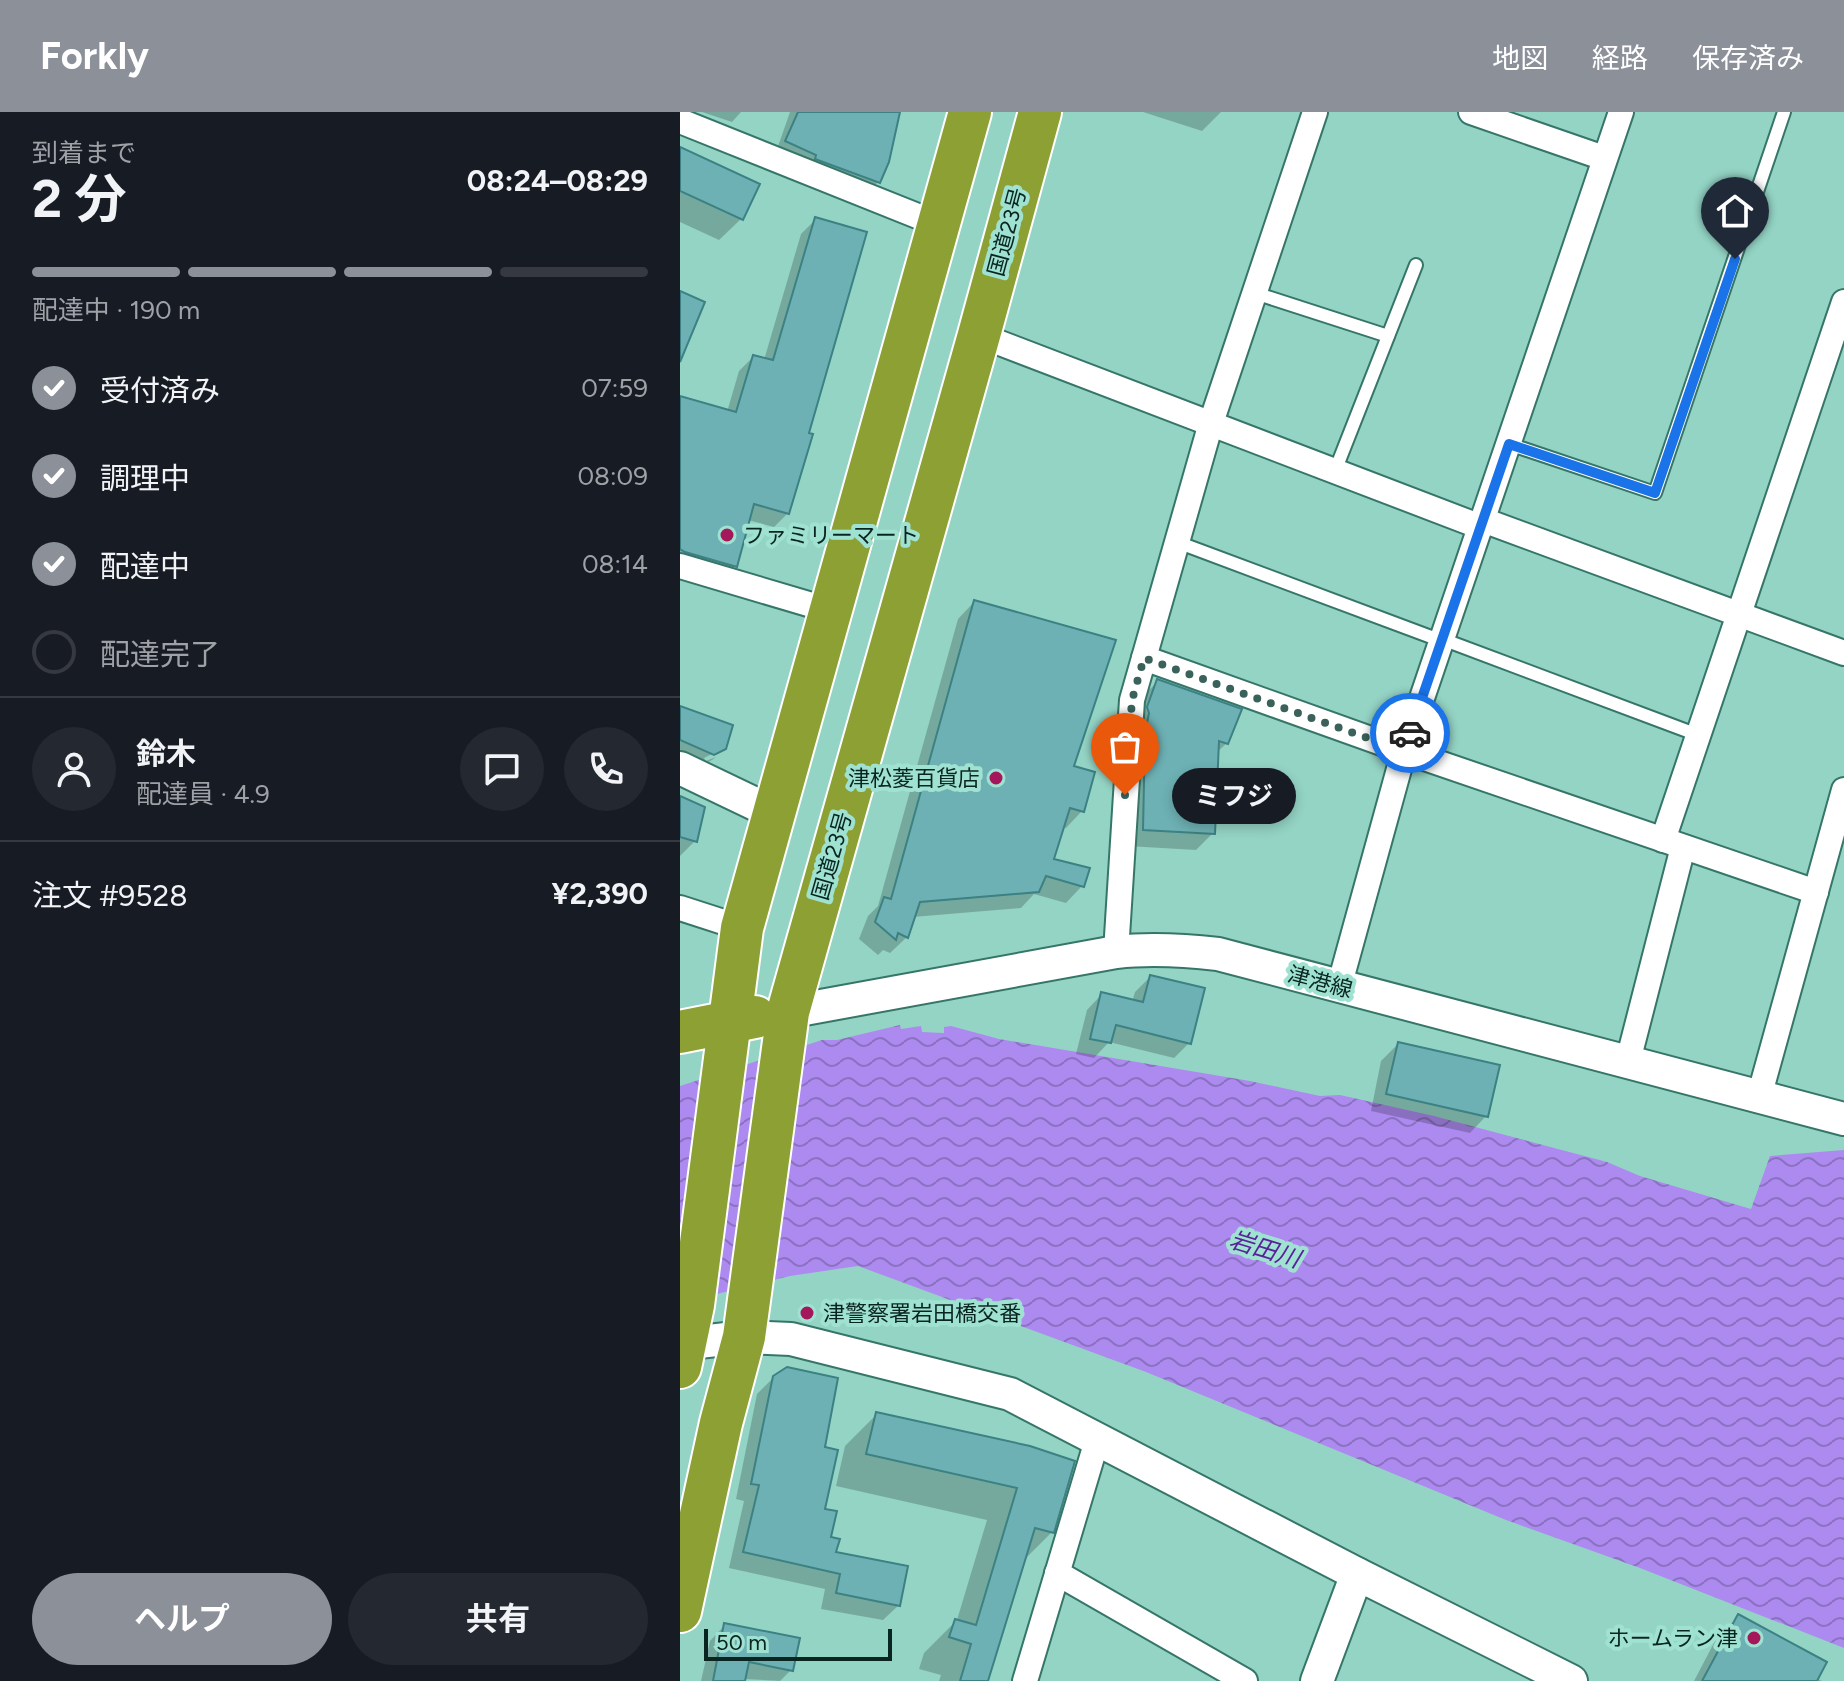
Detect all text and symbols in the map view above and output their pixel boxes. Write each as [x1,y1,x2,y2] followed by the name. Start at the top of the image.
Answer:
[40,33,149,79] text: Forkly
[1492,41,1548,75] text: 地図
[1592,41,1648,75] text: 経路
[1692,41,1804,75] text: 保存済み
[32,137,136,169] text: 到着まで
[467,162,648,199] text: 08:24–08:29
[32,168,126,230] text: 2 分
[1701,177,1769,259] pin
[982,185,1032,279] street label: 国道23号
[1713,189,1757,233] icon: home
[32,294,200,326] text: 配達中 · 190 m
[32,366,76,410] icon: check
[100,372,220,409] text: 受付済み
[581,372,648,404] text: 07:59
[32,454,76,498] icon: check
[100,460,190,497] text: 調理中
[577,460,648,492] text: 08:09
[743,522,919,549] place label: ファミリーマート
[718,526,736,544] marker: ファミリーマート
[32,542,76,586] icon: check
[100,548,190,585] text: 配達中
[582,548,648,580] text: 08:14
[100,636,220,673] text: 配達完了
[1370,693,1450,773] courier
[1388,711,1432,755] icon: car
[1091,713,1159,795] pin
[1103,725,1147,769] icon: bag
[32,727,116,811] button: person
[460,727,544,811] button: chat
[564,727,648,811] button: phone
[136,735,196,772] text: 鈴木
[848,765,980,792] place label: 津松菱百貨店
[1173,767,1297,823] callout: ミフジ
[987,769,1005,787] marker: 津松菱百貨店
[136,778,270,810] text: 配達員 · 4.9
[1195,780,1273,812] text: ミフジ
[807,809,857,903] street label: 国道23号
[552,875,648,912] text: ¥2,390
[32,877,188,914] text: 注文 #9528
[1285,960,1355,1004] street label: 津港線
[1226,1225,1307,1274] water label: 岩田川
[823,1300,1021,1327] place label: 津警察署岩田橋交番
[798,1304,816,1322] marker: 津警察署岩田橋交番
[32,1573,332,1665] button: ヘルプ
[348,1573,648,1665] button: 共有
[704,1625,892,1661] scale bar
[1608,1625,1738,1652] place label: ホームラン津
[716,1629,767,1656] text: 50 m
[1745,1629,1763,1647] marker: ホームラン津

